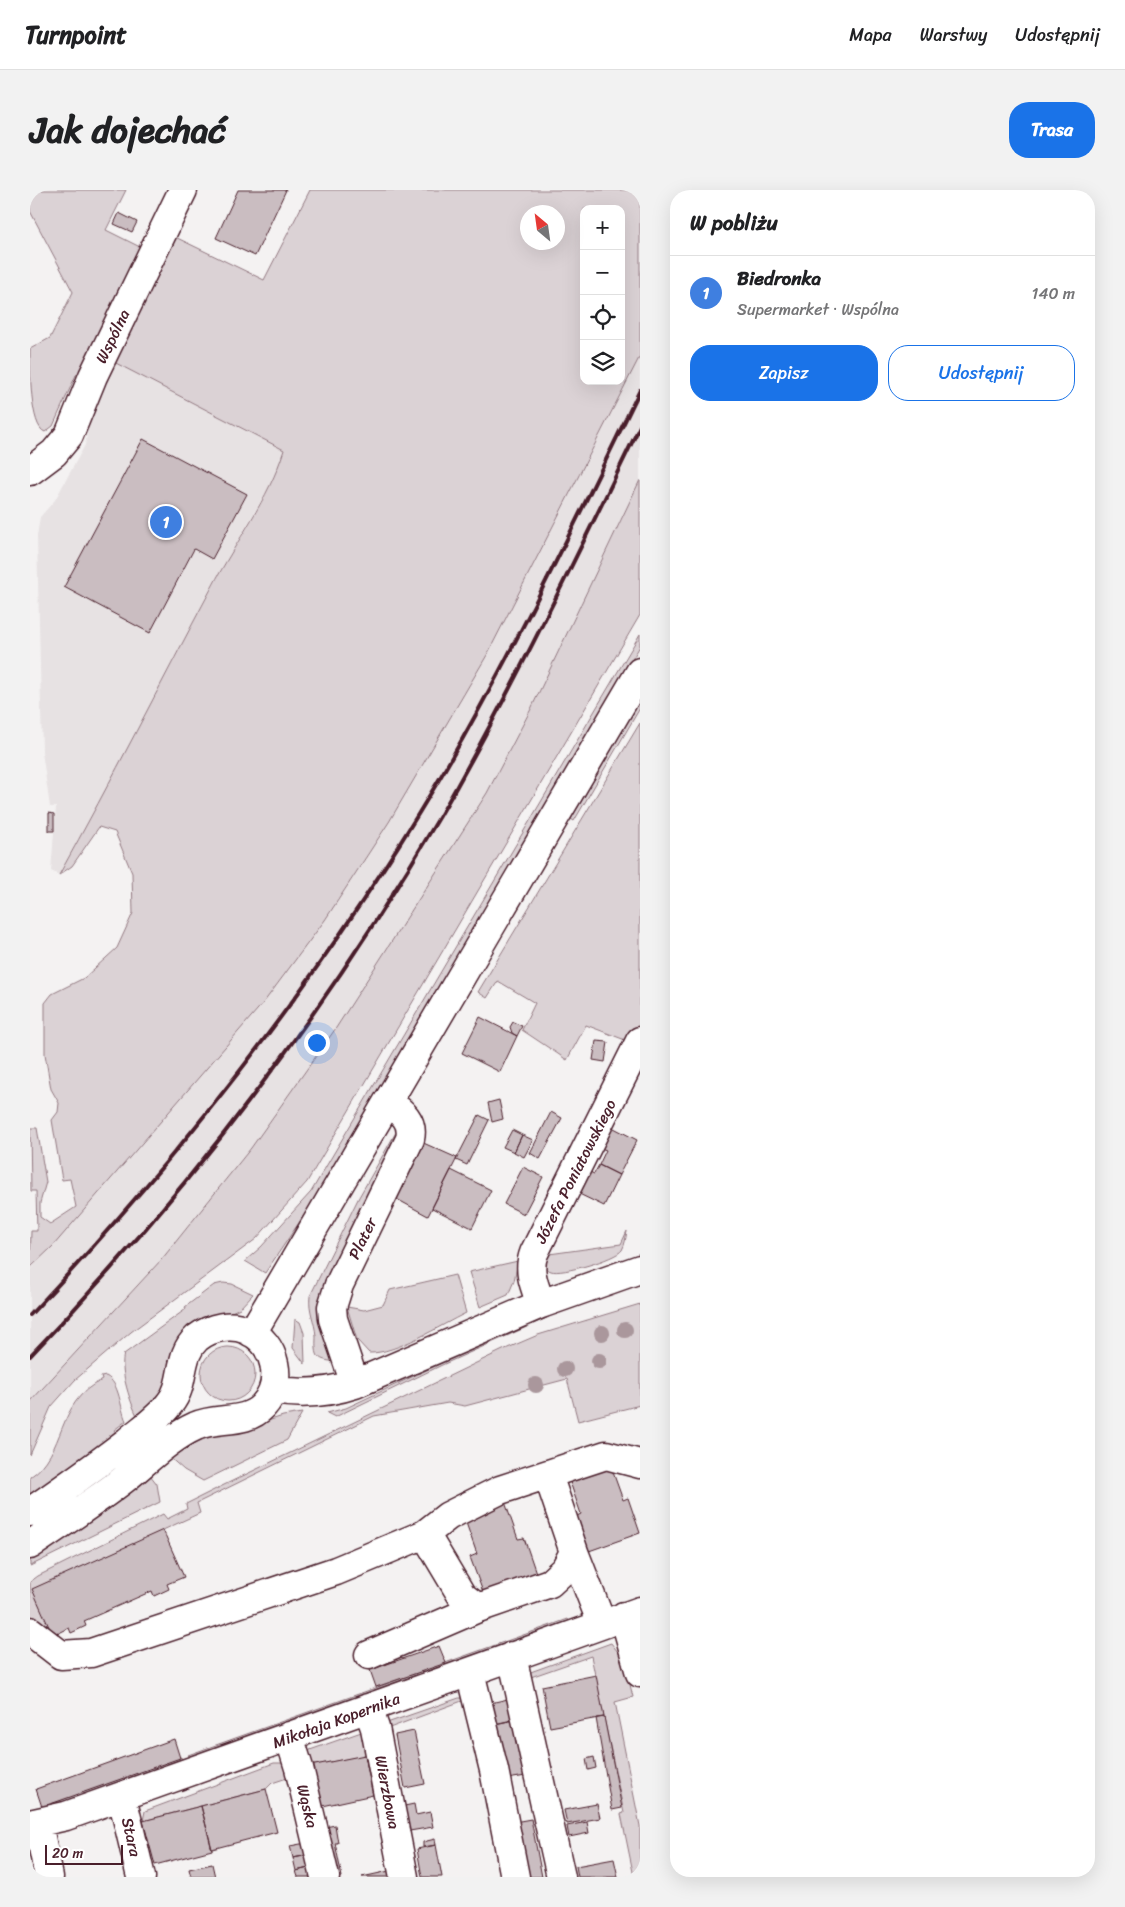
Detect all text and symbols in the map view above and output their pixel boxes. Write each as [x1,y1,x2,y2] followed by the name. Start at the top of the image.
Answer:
[25,14,127,56] text: Turnpoint
[849,19,892,51] text: Mapa
[920,19,987,51] text: Warstwy
[1015,19,1100,51] text: Udostępnij
[30,99,226,161] text: Jak dojechać
[1009,102,1095,158] button: Trasa
[690,204,778,242] text: W pobliżu
[520,205,565,250] north arrow
[580,205,625,385] map controls
[580,205,625,250] button: +
[580,250,625,295] button: −
[737,262,821,295] text: Biedronka
[703,279,709,308] text: 1
[1032,279,1075,308] text: 140 m
[580,295,625,340] button: locate
[737,295,899,324] text: Supermarket · Wspólna
[87,304,138,368] street label: Wspólna
[580,340,625,385] button: layers
[690,345,878,401] button: Zapisz
[888,345,1075,401] button: Udostępnij
[150,503,182,541] pin: 1
[304,1030,330,1056] your location
[526,1094,624,1250] street label: Józefa Poniatowskiego
[340,1211,386,1264] street label: Plater
[268,1684,405,1757] street label: Mikołaja Kopernika
[366,1753,409,1832] street label: Wierzbowa
[288,1781,327,1831] street label: Wąska
[113,1815,150,1861] street label: Stara
[52,1841,83,1866] text: 20 m
[45,1842,122,1865] scale bar

